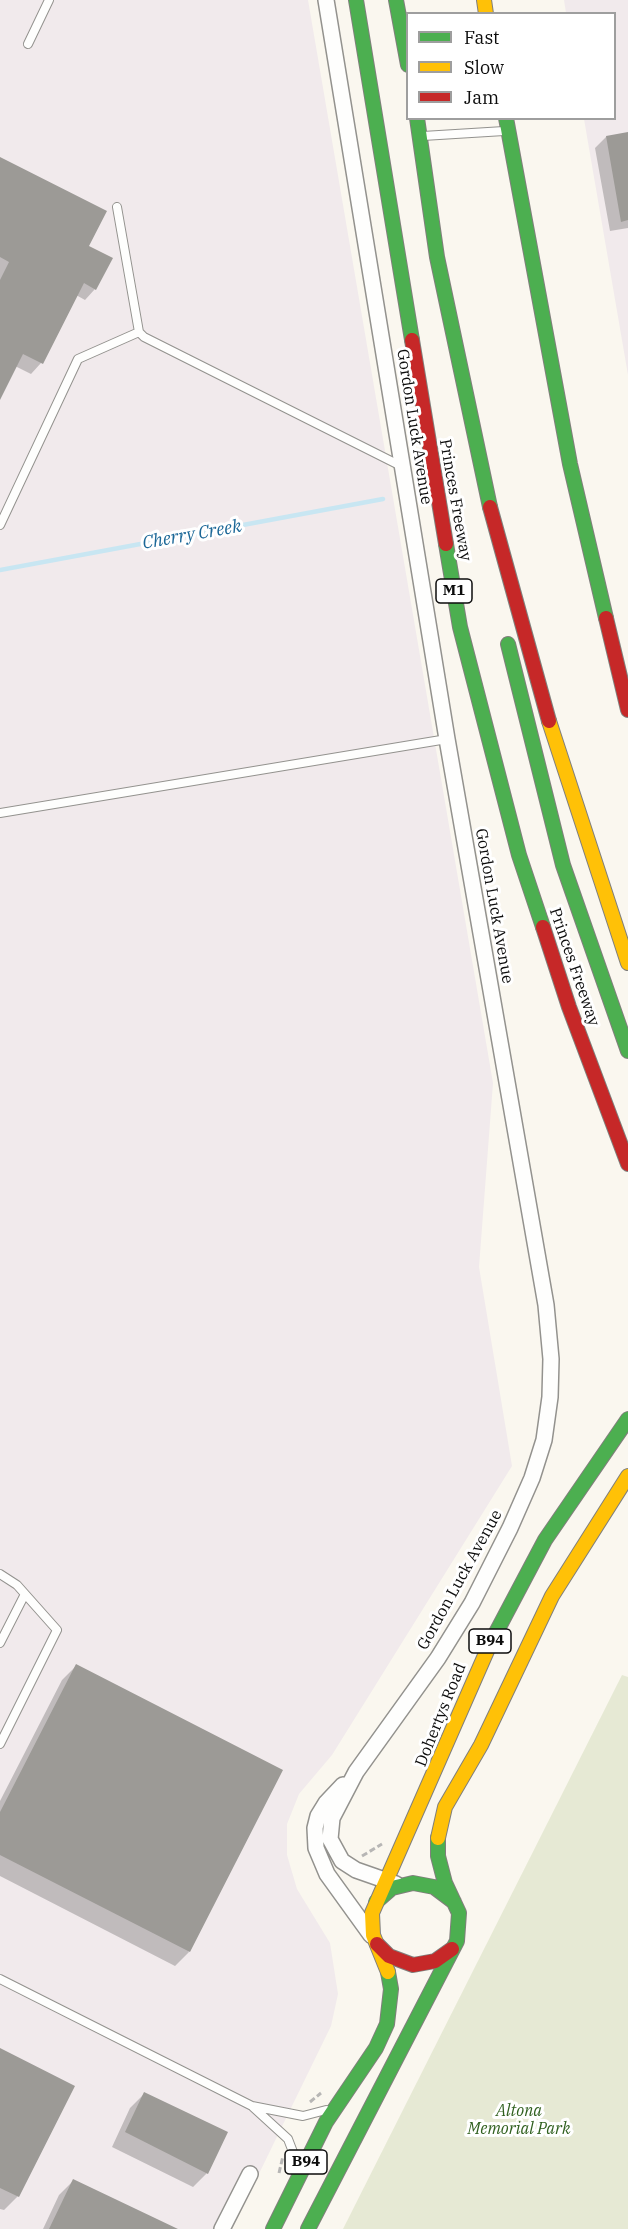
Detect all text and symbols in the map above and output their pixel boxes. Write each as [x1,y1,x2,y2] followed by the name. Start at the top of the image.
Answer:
[406,12,616,120] legend
[464,26,499,49] text: Fast
[464,56,504,79] text: Slow
[464,86,499,109] text: Jam
[392,348,436,506] street label: Gordon Luck Avenue
[435,437,475,563] street label: Princes Freeway
[141,516,243,554] water label: Cherry Creek
[436,579,472,603] road number: M1
[471,827,517,985] street label: Gordon Luck Avenue
[545,905,603,1029] street label: Princes Freeway
[414,1507,506,1653] street label: Gordon Luck Avenue
[469,1629,511,1653] road number: B94
[412,1660,470,1770] street label: Dohertys Road
[467,2101,571,2139] park label: Altona Memorial Park
[285,2150,327,2174] road number: B94

